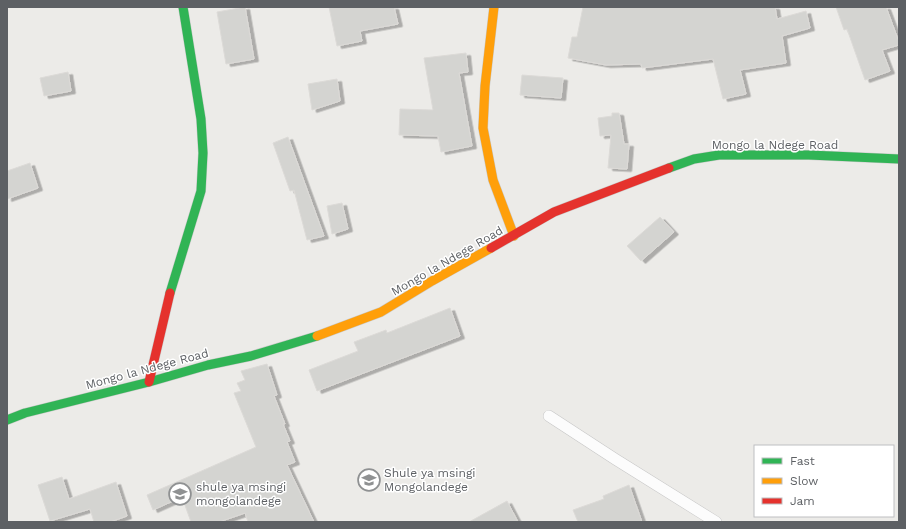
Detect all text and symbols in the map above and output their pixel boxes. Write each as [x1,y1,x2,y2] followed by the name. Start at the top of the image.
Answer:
[712,138,838,152] street label: Mongo la Ndege Road
[389,223,505,299] street label: Mongo la Ndege Road
[84,346,210,392] street label: Mongo la Ndege Road
[754,445,894,517] legend
[790,454,815,468] text: Fast
[384,466,476,494] place label: Shule ya msingi Mongolandege
[356,467,382,493] school or university icon: Shule ya msingi Mongolandege
[790,474,818,488] text: Slow
[196,480,286,508] place label: shule ya msingi mongolandege
[167,481,193,507] school or university icon: shule ya msingi mongolandege
[790,494,815,508] text: Jam

